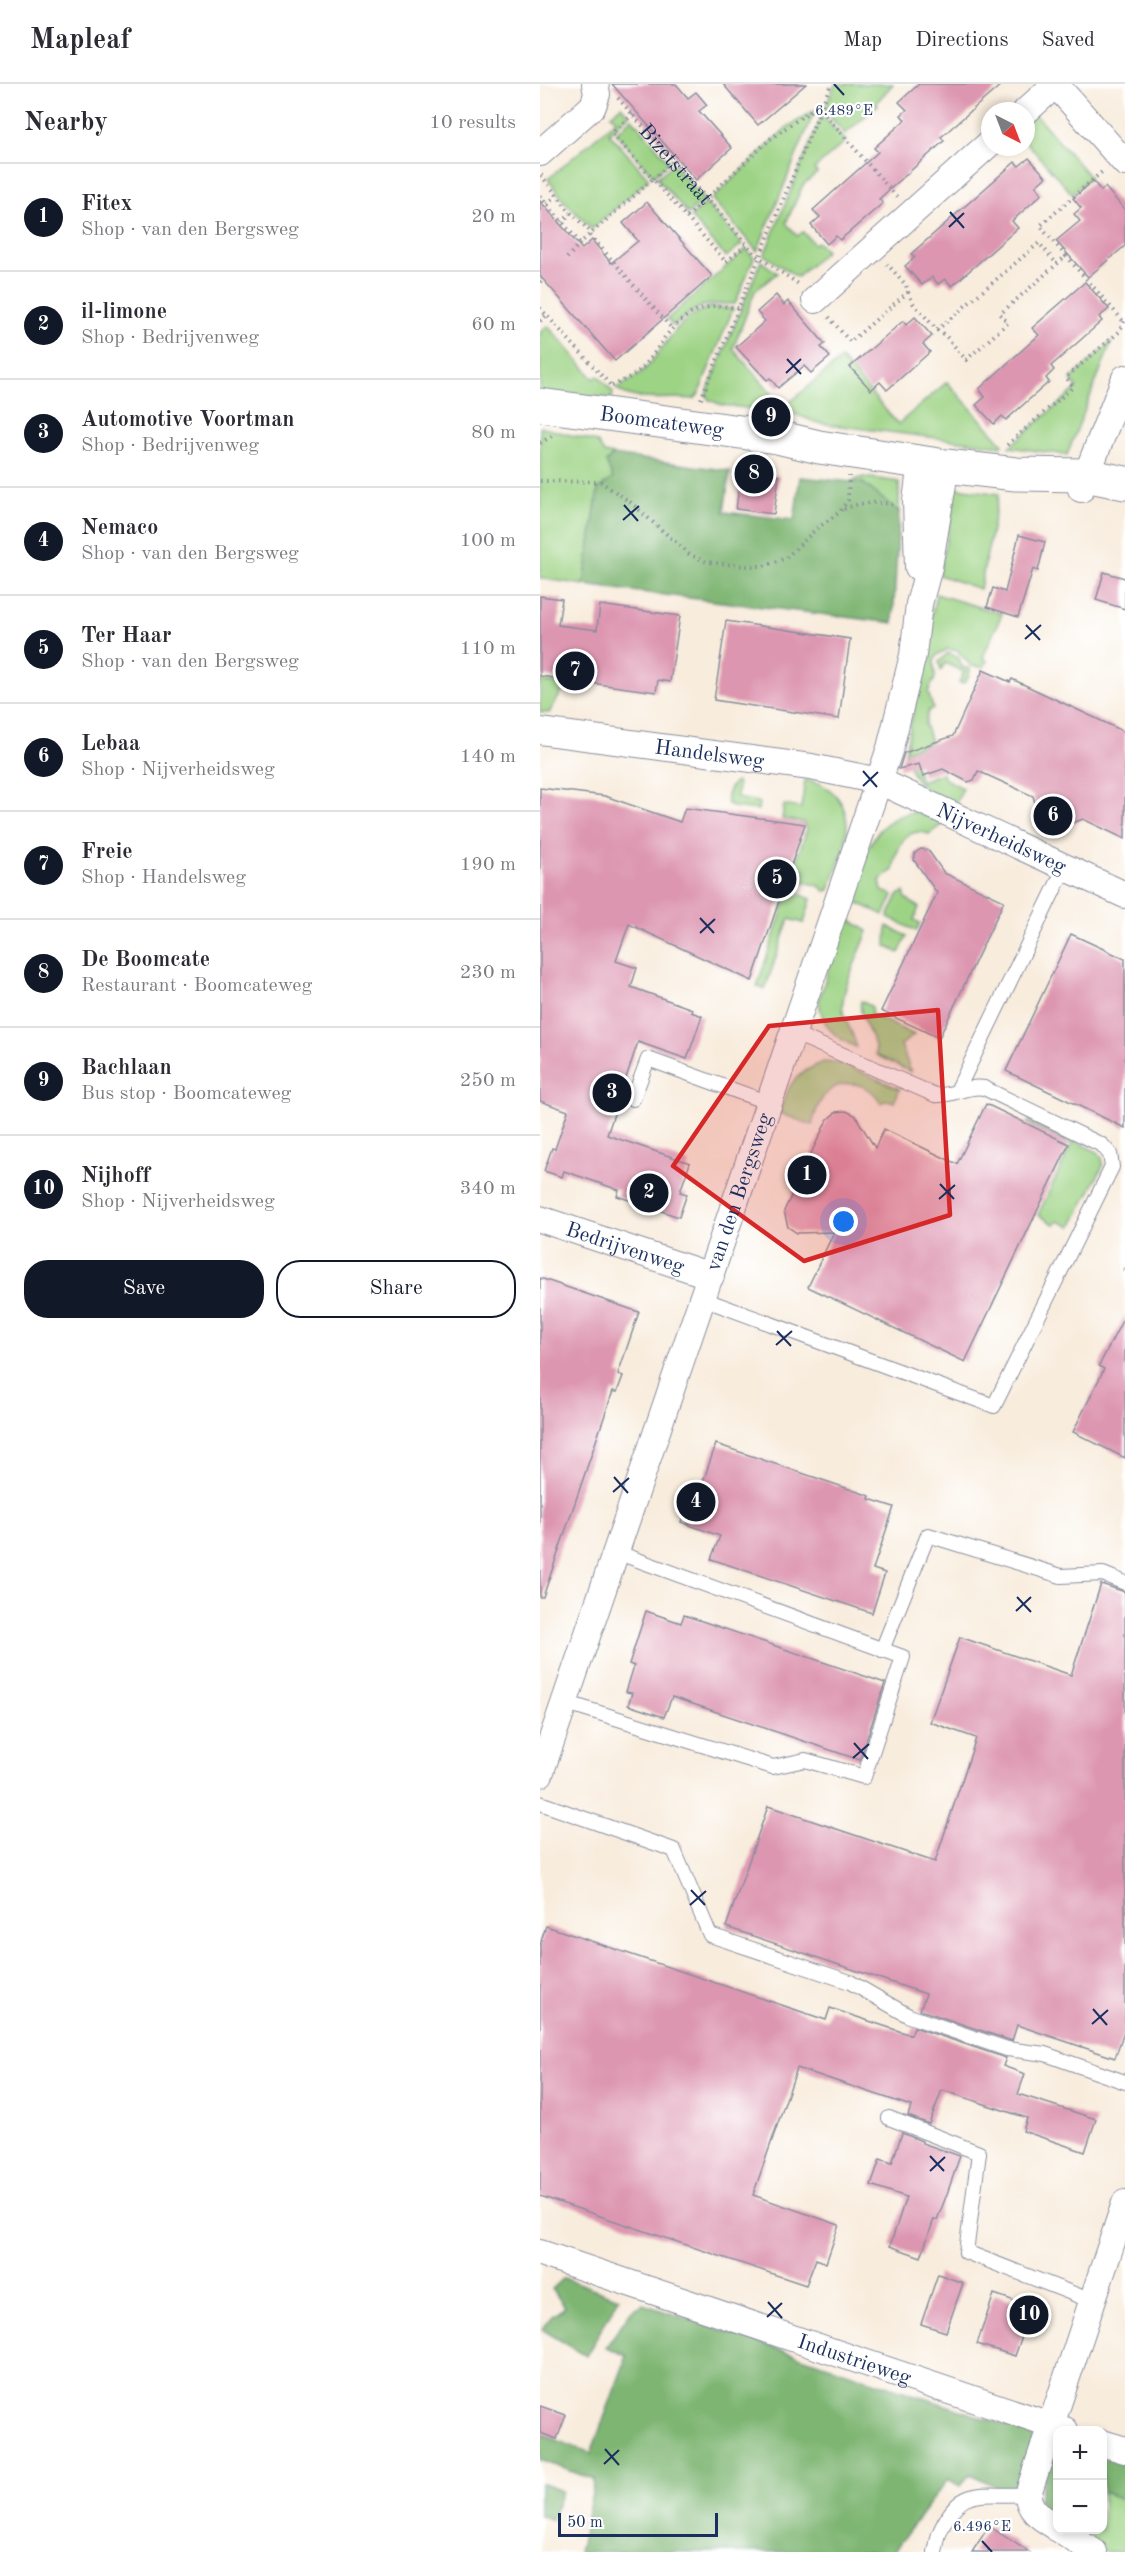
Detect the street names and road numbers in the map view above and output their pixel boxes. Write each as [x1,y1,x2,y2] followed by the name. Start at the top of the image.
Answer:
[634,121,716,209] street label: Bizetstraat
[598,404,726,442] street label: Boomcateweg
[653,737,766,773] street label: Handelsweg
[933,800,1070,878] street label: Nijverheidsweg
[703,1110,777,1274] street label: van den Bergsweg
[563,1219,687,1279] street label: Bedrijvenweg
[795,2332,914,2390] street label: Industrieweg

